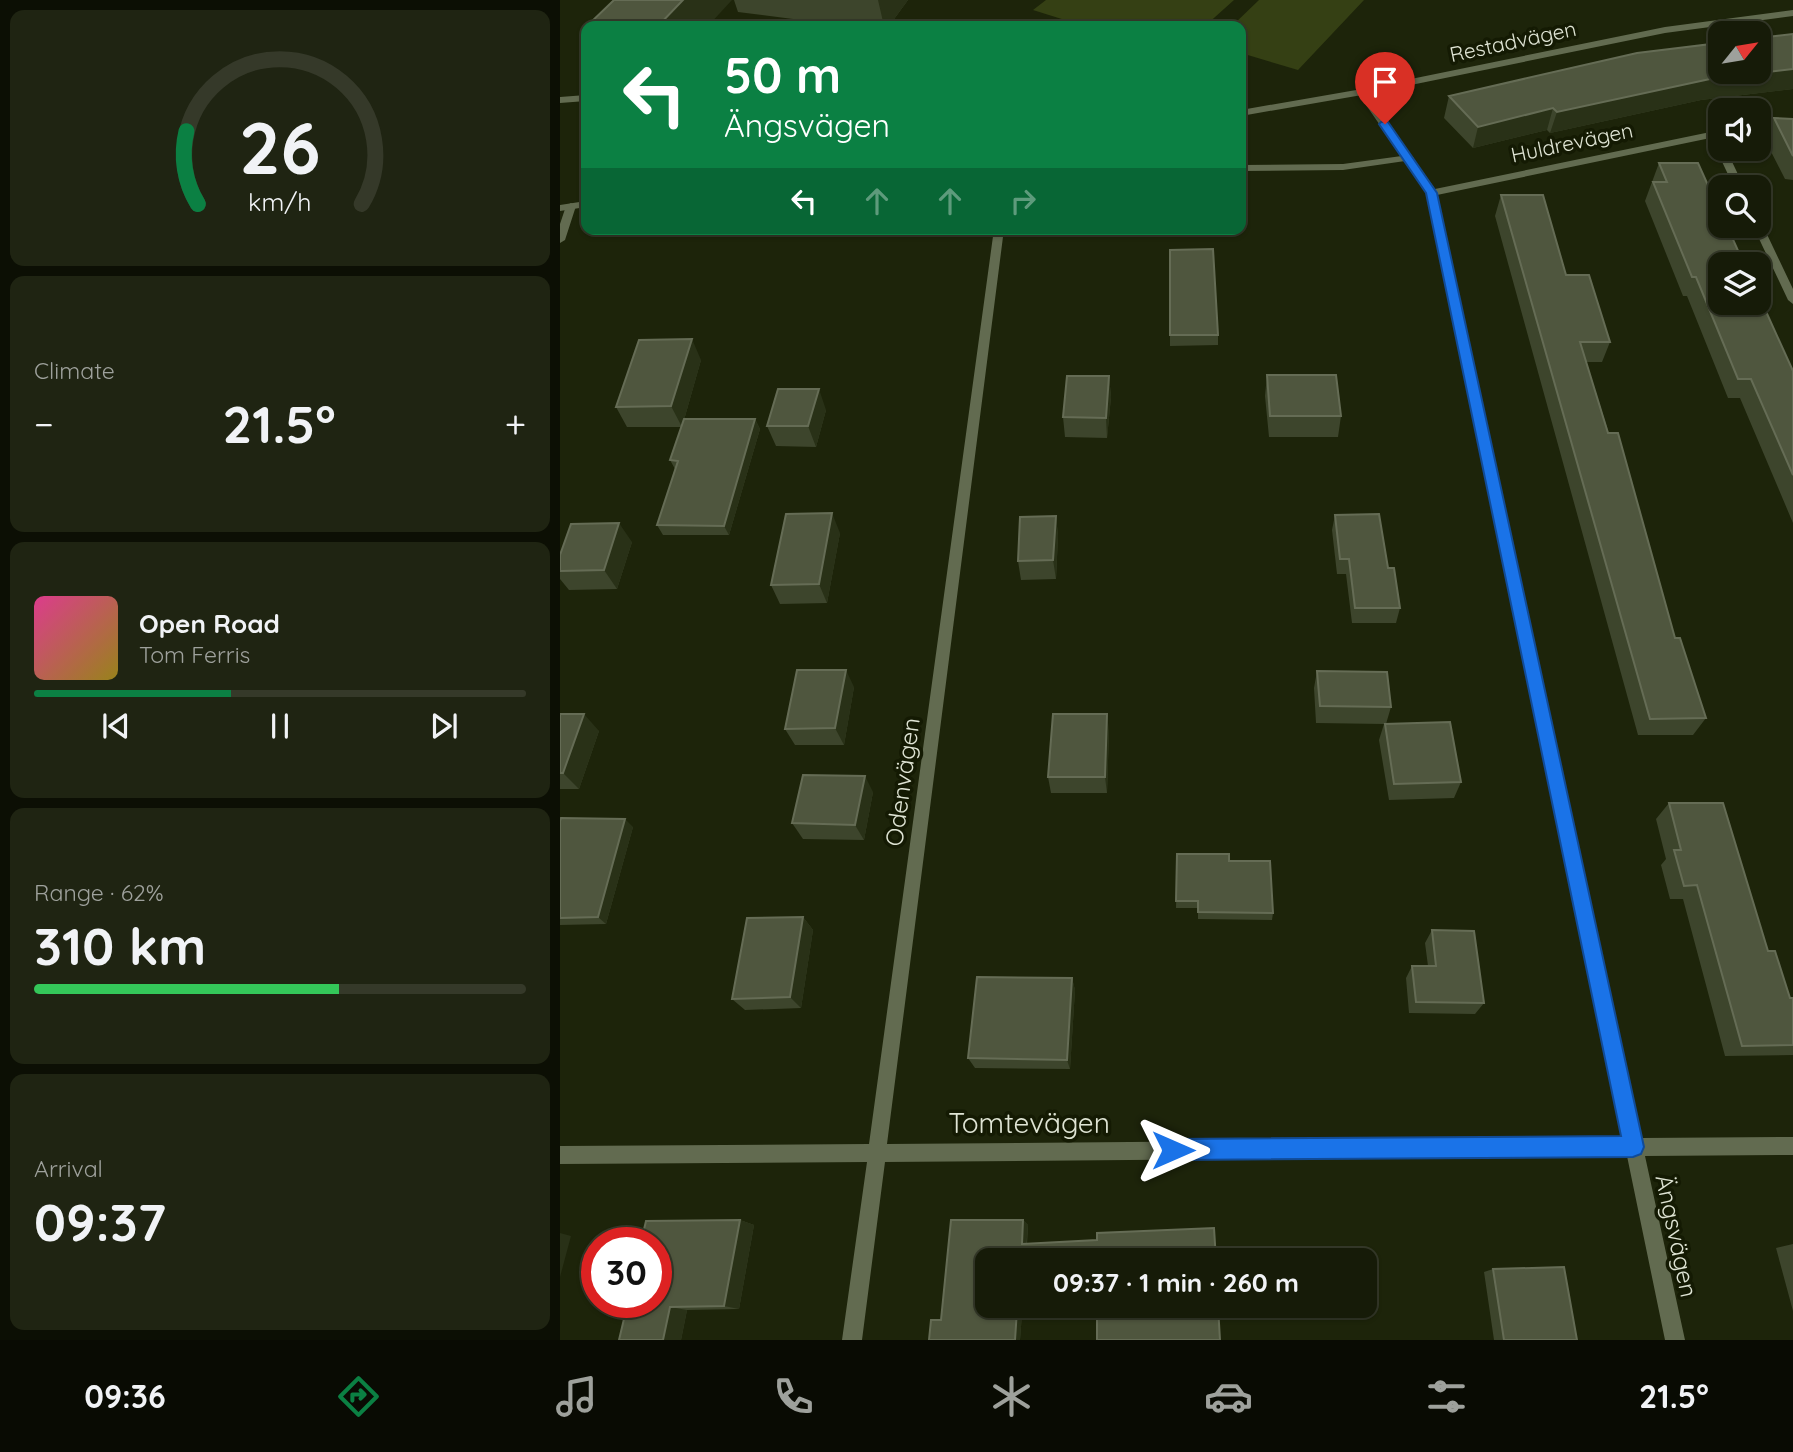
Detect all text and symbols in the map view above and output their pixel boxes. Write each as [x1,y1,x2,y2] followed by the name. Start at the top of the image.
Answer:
[1447,15,1578,67] street label: Restadvägen
[1708,21,1771,84] north arrow
[1708,21,1771,315] map controls
[724,44,841,105] text: 50 m
[609,49,700,140] icon: left
[1355,52,1415,124] pin
[1366,63,1404,101] icon: arrive
[1708,98,1771,161] button: sound
[239,101,321,192] text: 26
[724,105,890,145] text: Ängsvägen
[1508,116,1635,168] street label: Huldrevägen
[1708,175,1771,238] button: search
[785,182,823,220] icon: left
[858,182,896,220] icon: ahead
[931,182,969,220] icon: ahead
[1004,182,1042,220] icon: right
[248,186,312,217] text: km/h
[1708,252,1771,315] button: layers
[34,356,115,385] text: Climate
[223,391,336,456] text: 21.5°
[34,400,54,448] text: −
[505,400,526,448] text: +
[139,607,280,640] text: Open Road
[139,640,250,669] text: Tom Ferris
[97,707,135,745] icon: previous
[261,707,299,745] icon: pause
[425,707,463,745] icon: next
[878,716,926,848] street label: Odenvägen
[34,878,164,907] text: Range · 62%
[34,913,206,978] text: 310 km
[948,1105,1110,1140] street label: Tomtevägen
[1136,1113,1210,1187] position arrow
[34,1154,103,1183] text: Arrival
[1649,1172,1705,1300] street label: Ängsvägen
[34,1189,166,1254] text: 09:37
[581,1227,672,1318] speed limit sign: 30
[1053,1266,1299,1299] text: 09:37 · 1 min · 260 m
[334,1372,383,1421] icon: directions
[552,1372,601,1421] icon: music
[769,1372,818,1421] icon: phone
[987,1372,1036,1421] icon: climate
[1204,1372,1253,1421] icon: car
[1422,1372,1471,1421] icon: filters
[84,1376,166,1416] text: 09:36
[1639,1376,1709,1416] text: 21.5°

